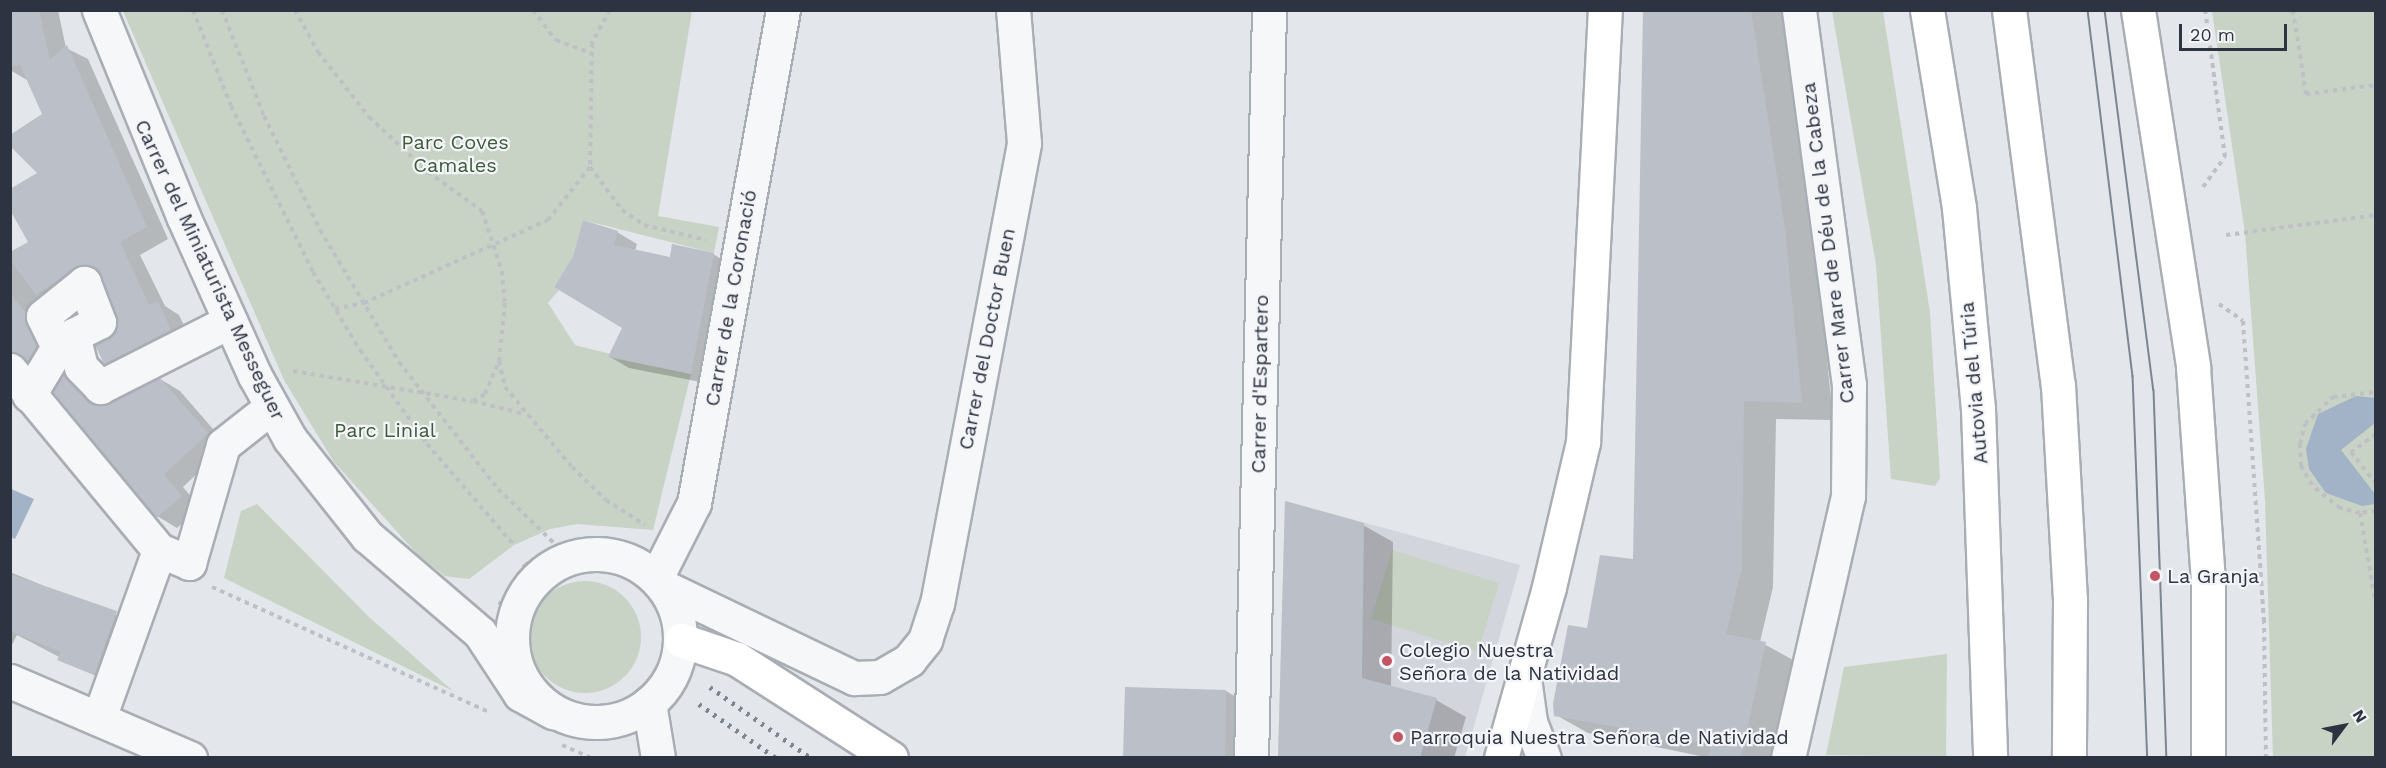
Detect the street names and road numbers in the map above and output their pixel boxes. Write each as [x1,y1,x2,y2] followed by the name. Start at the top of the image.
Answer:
[1796,81,1860,405] street label: Carrer Mare de Déu de la Cabeza
[129,115,291,425] street label: Carrer del Miniaturista Messeguer
[700,187,762,409] street label: Carrer de la Coronació
[954,225,1020,453] street label: Carrer del Doctor Buen
[1246,294,1274,474] street label: Carrer d'Espartero
[1955,300,1993,466] street label: Autovia del Túria

